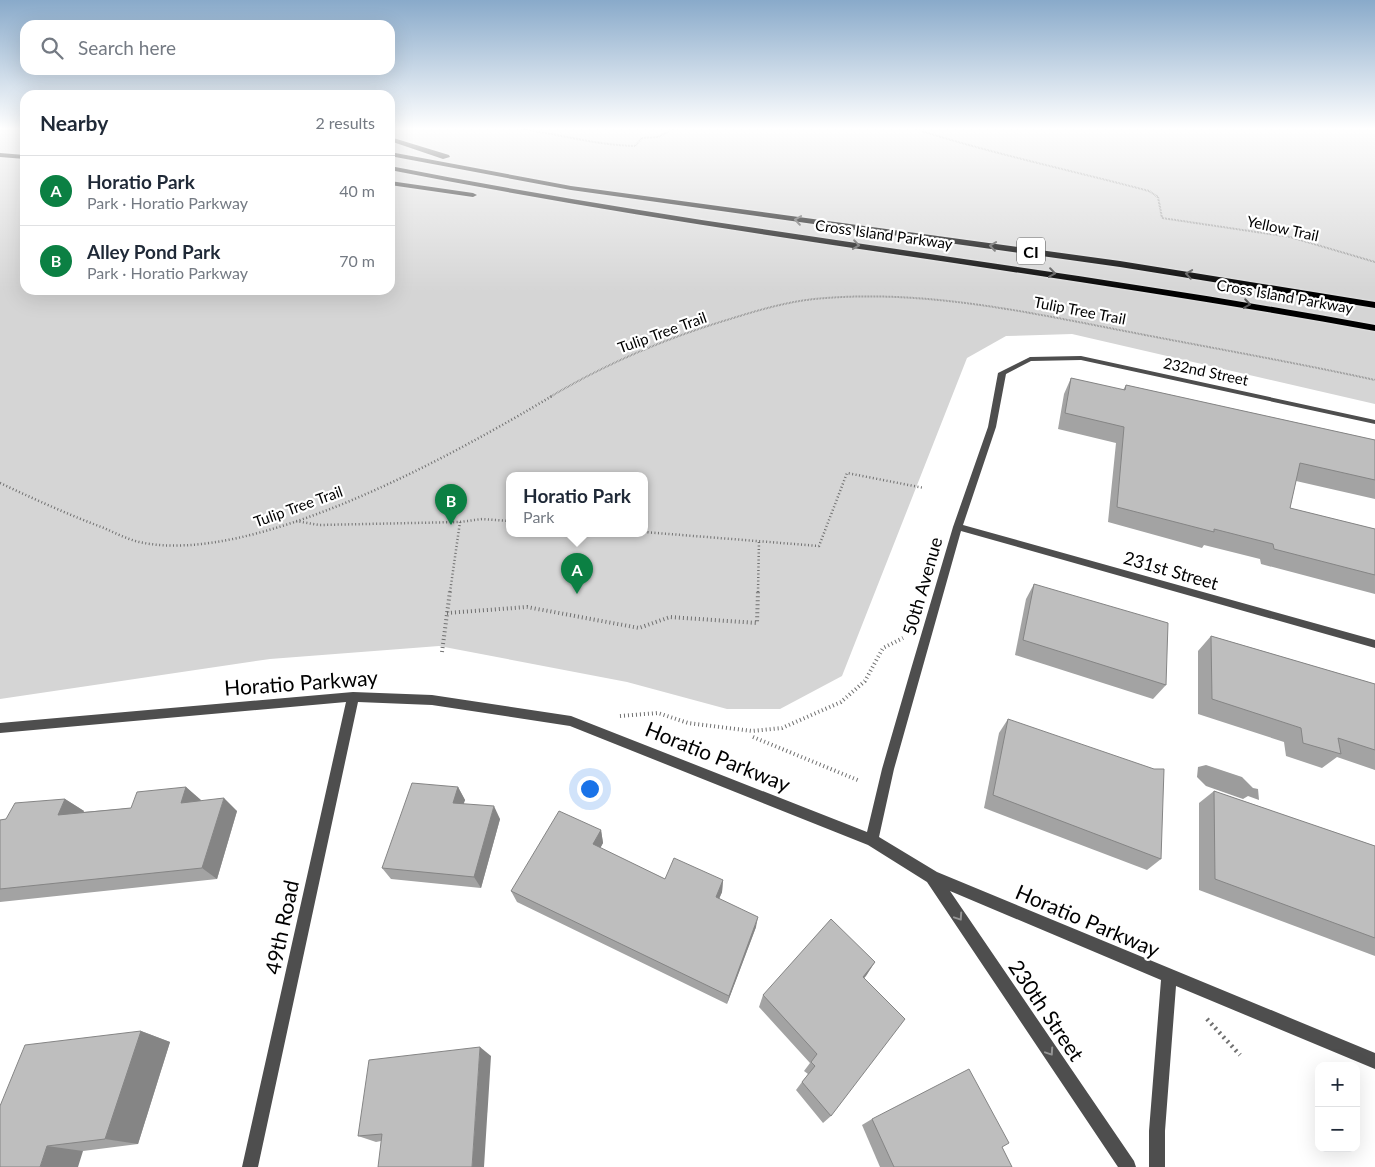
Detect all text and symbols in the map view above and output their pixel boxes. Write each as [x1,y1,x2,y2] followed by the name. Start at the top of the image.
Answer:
[20,20,395,75] search box
[38,34,66,62] icon: search
[78,36,176,59] text: Search here
[40,110,108,135] text: Nearby
[315,113,375,132] text: 2 results
[87,170,195,193] text: Horatio Park
[50,181,62,200] text: A
[339,181,375,200] text: 40 m
[87,193,248,212] text: Park · Horatio Parkway
[1245,212,1321,244] street label: Yellow Trail
[793,215,801,226] one-way arrow
[814,215,954,253] street label: Cross Island Parkway
[1017,238,1045,264] road number: CI
[853,239,861,250] one-way arrow
[87,240,220,263] text: Alley Pond Park
[989,242,998,252] one-way arrow
[51,251,61,270] text: B
[339,251,375,270] text: 70 m
[87,263,248,282] text: Park · Horatio Parkway
[1048,268,1056,278] one-way arrow
[1185,270,1193,280] one-way arrow
[1215,275,1355,317] street label: Cross Island Parkway
[1032,292,1128,328] street label: Tulip Tree Trail
[1243,299,1251,309] one-way arrow
[615,308,709,356] street label: Tulip Tree Trail
[1162,353,1251,389] street label: 232nd Street
[506,472,648,537] popup
[251,482,345,530] street label: Tulip Tree Trail
[435,484,467,525] pin: B
[523,484,631,507] text: Horatio Park
[523,507,554,526] text: Park
[898,534,946,638] street label: 50th Avenue
[1121,546,1221,594] street label: 231st Street
[561,553,593,594] pin: A
[223,664,379,700] street label: Horatio Parkway
[642,716,794,797] street label: Horatio Parkway
[577,776,603,802] your location
[259,878,303,976] street label: 49th Road
[1012,878,1164,962] street label: Horatio Parkway
[953,911,962,921] one-way arrow
[1004,955,1090,1066] street label: 230th Street
[1044,1046,1053,1055] one-way arrow
[1315,1062,1360,1152] map controls
[1315,1062,1360,1107] button: +
[1315,1107,1360,1152] button: −

